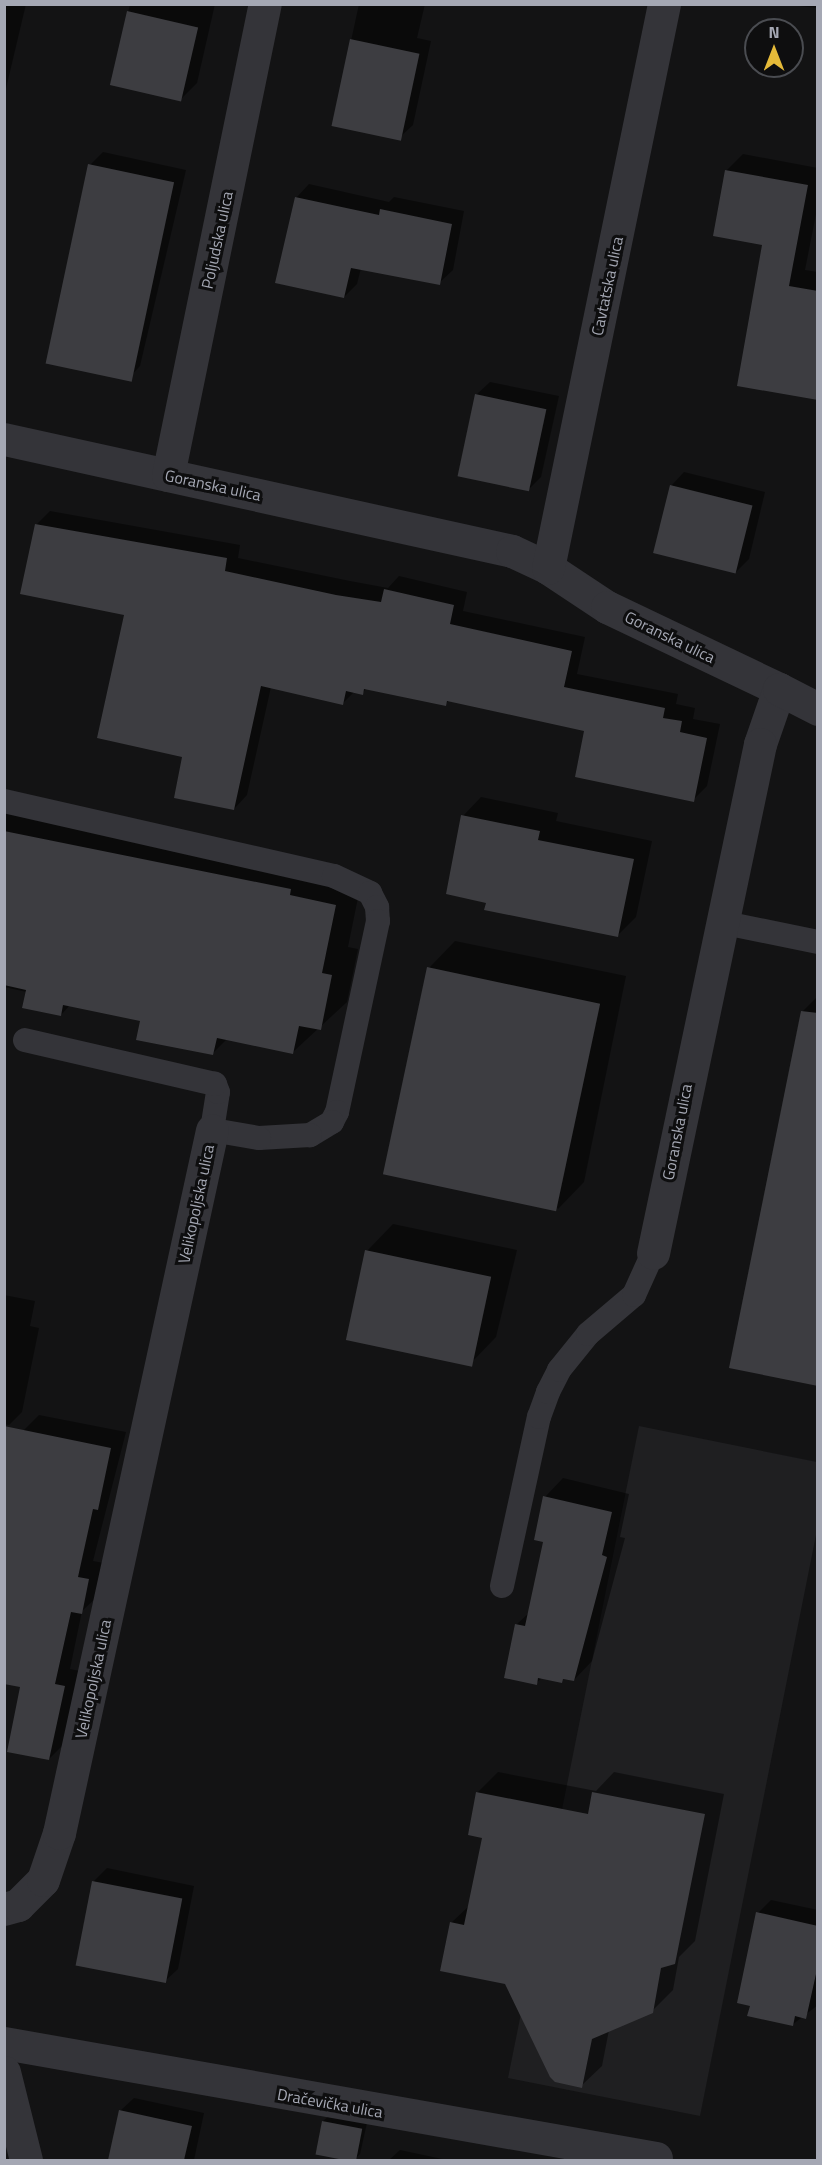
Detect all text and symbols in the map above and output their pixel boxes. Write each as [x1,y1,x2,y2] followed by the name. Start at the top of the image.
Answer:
[744,18,804,78] north arrow
[768,20,780,44] text: N
[197,189,237,291] street label: Poljudska ulica
[587,235,627,337] street label: Cavtatska ulica
[163,465,263,505] street label: Goranska ulica
[622,607,718,667] street label: Goranska ulica
[658,1082,696,1182] street label: Goranska ulica
[174,1143,218,1265] street label: Velikopoljska ulica
[71,1618,115,1740] street label: Velikopoljska ulica
[276,2084,384,2122] street label: Dračevička ulica

